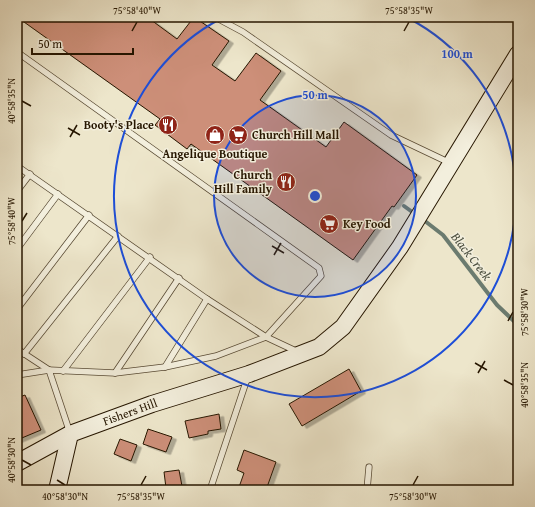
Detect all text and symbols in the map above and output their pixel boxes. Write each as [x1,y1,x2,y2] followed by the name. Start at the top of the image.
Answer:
[113,3,161,18] text: 75°58'40"W
[385,3,433,18] text: 75°58'35"W
[32,30,133,56] scale bar
[38,35,62,52] text: 50 m
[441,45,474,62] text: 100 m
[4,78,19,124] text: 40°58'35"N
[302,86,328,103] text: 50 m
[157,114,179,136] restaurant icon: Booty's Place
[84,116,154,133] place label: Booty's Place
[204,124,226,146] shop icon: Angelique Boutique
[227,124,249,146] supermarket icon: Church Hill Mall
[252,126,339,143] place label: Church Hill Mall
[163,145,268,162] place label: Angelique Boutique
[214,166,273,197] place label: Church Hill Family
[275,171,297,193] restaurant icon: Church Hill Family
[308,189,322,203] centre of rings
[4,197,19,245] text: 75°58'40"W
[318,213,340,235] supermarket icon: Key Food
[343,215,391,232] place label: Key Food
[446,227,497,285] water label: Black Creek
[517,288,532,336] text: 75°58'30"W
[517,362,532,408] text: 40°58'35"N
[100,394,160,429] street label: Fishers Hill
[4,437,19,483] text: 40°58'30"N
[42,489,88,504] text: 40°58'30"N
[117,489,165,504] text: 75°58'35"W
[389,489,437,504] text: 75°58'30"W

